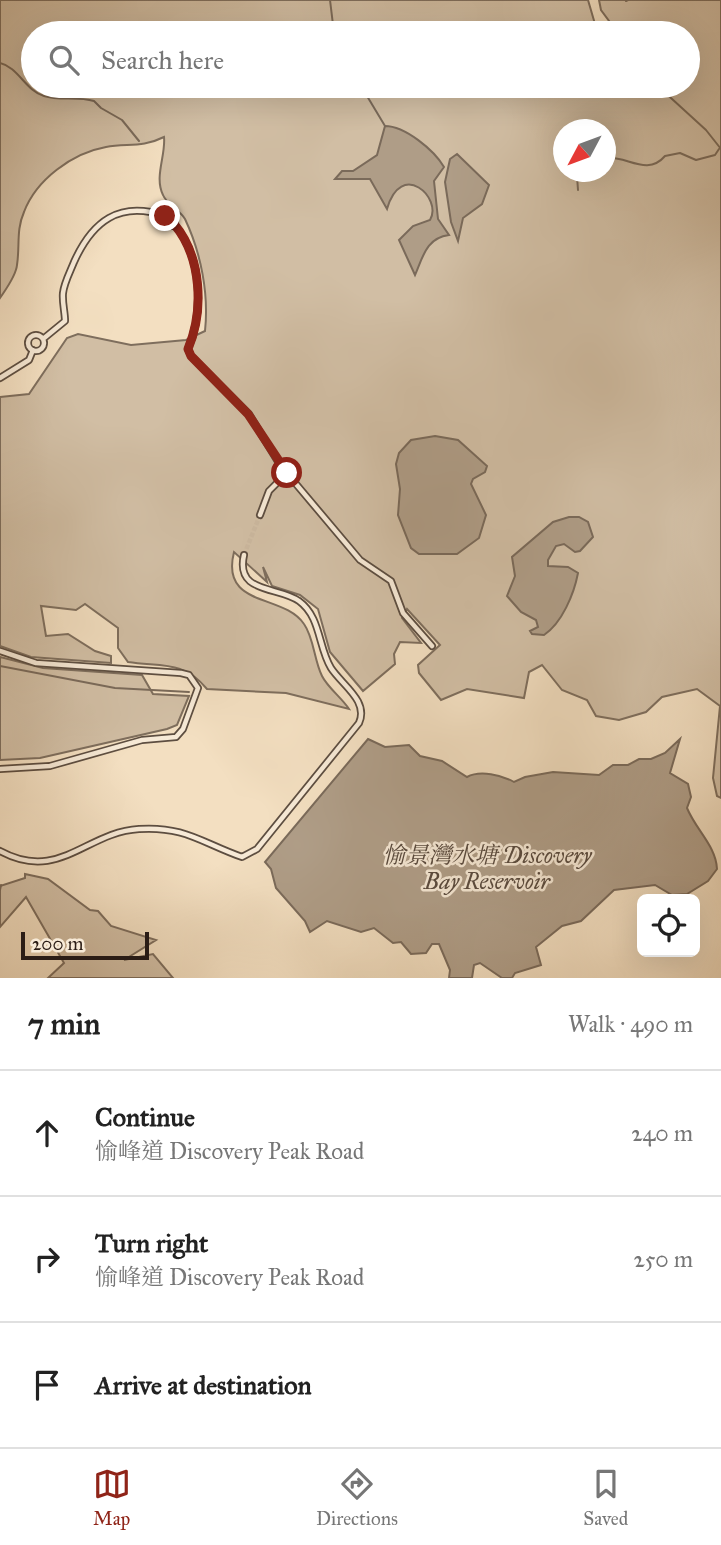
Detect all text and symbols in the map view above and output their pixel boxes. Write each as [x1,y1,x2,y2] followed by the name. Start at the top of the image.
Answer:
[21,21,700,98] search box
[45,41,83,79] icon: search
[101,44,224,76] text: Search here
[553,119,616,182] north arrow
[149,200,180,231] route end
[271,457,302,488] route start
[383,841,593,895] water label: 愉景灣水塘 Discovery Bay Reservoir
[637,894,700,957] map controls
[637,894,700,957] button: locate
[21,929,149,961] scale bar
[32,932,84,955] text: 200 m
[28,1006,100,1042] text: 7 min
[568,1010,693,1038] text: Walk · 490 m
[95,1101,195,1133] text: Continue
[28,1114,66,1152] icon: ahead
[631,1119,693,1147] text: 240 m
[95,1137,364,1165] text: 愉峰道 Discovery Peak Road
[95,1227,208,1259] text: Turn right
[28,1240,66,1278] icon: right
[633,1245,693,1273] text: 250 m
[95,1263,364,1291] text: 愉峰道 Discovery Peak Road
[28,1366,66,1404] icon: arrive
[95,1369,312,1401] text: Arrive at destination
[93,1465,131,1530] tab: Map
[316,1465,398,1530] tab: Directions
[583,1465,628,1530] tab: Saved

